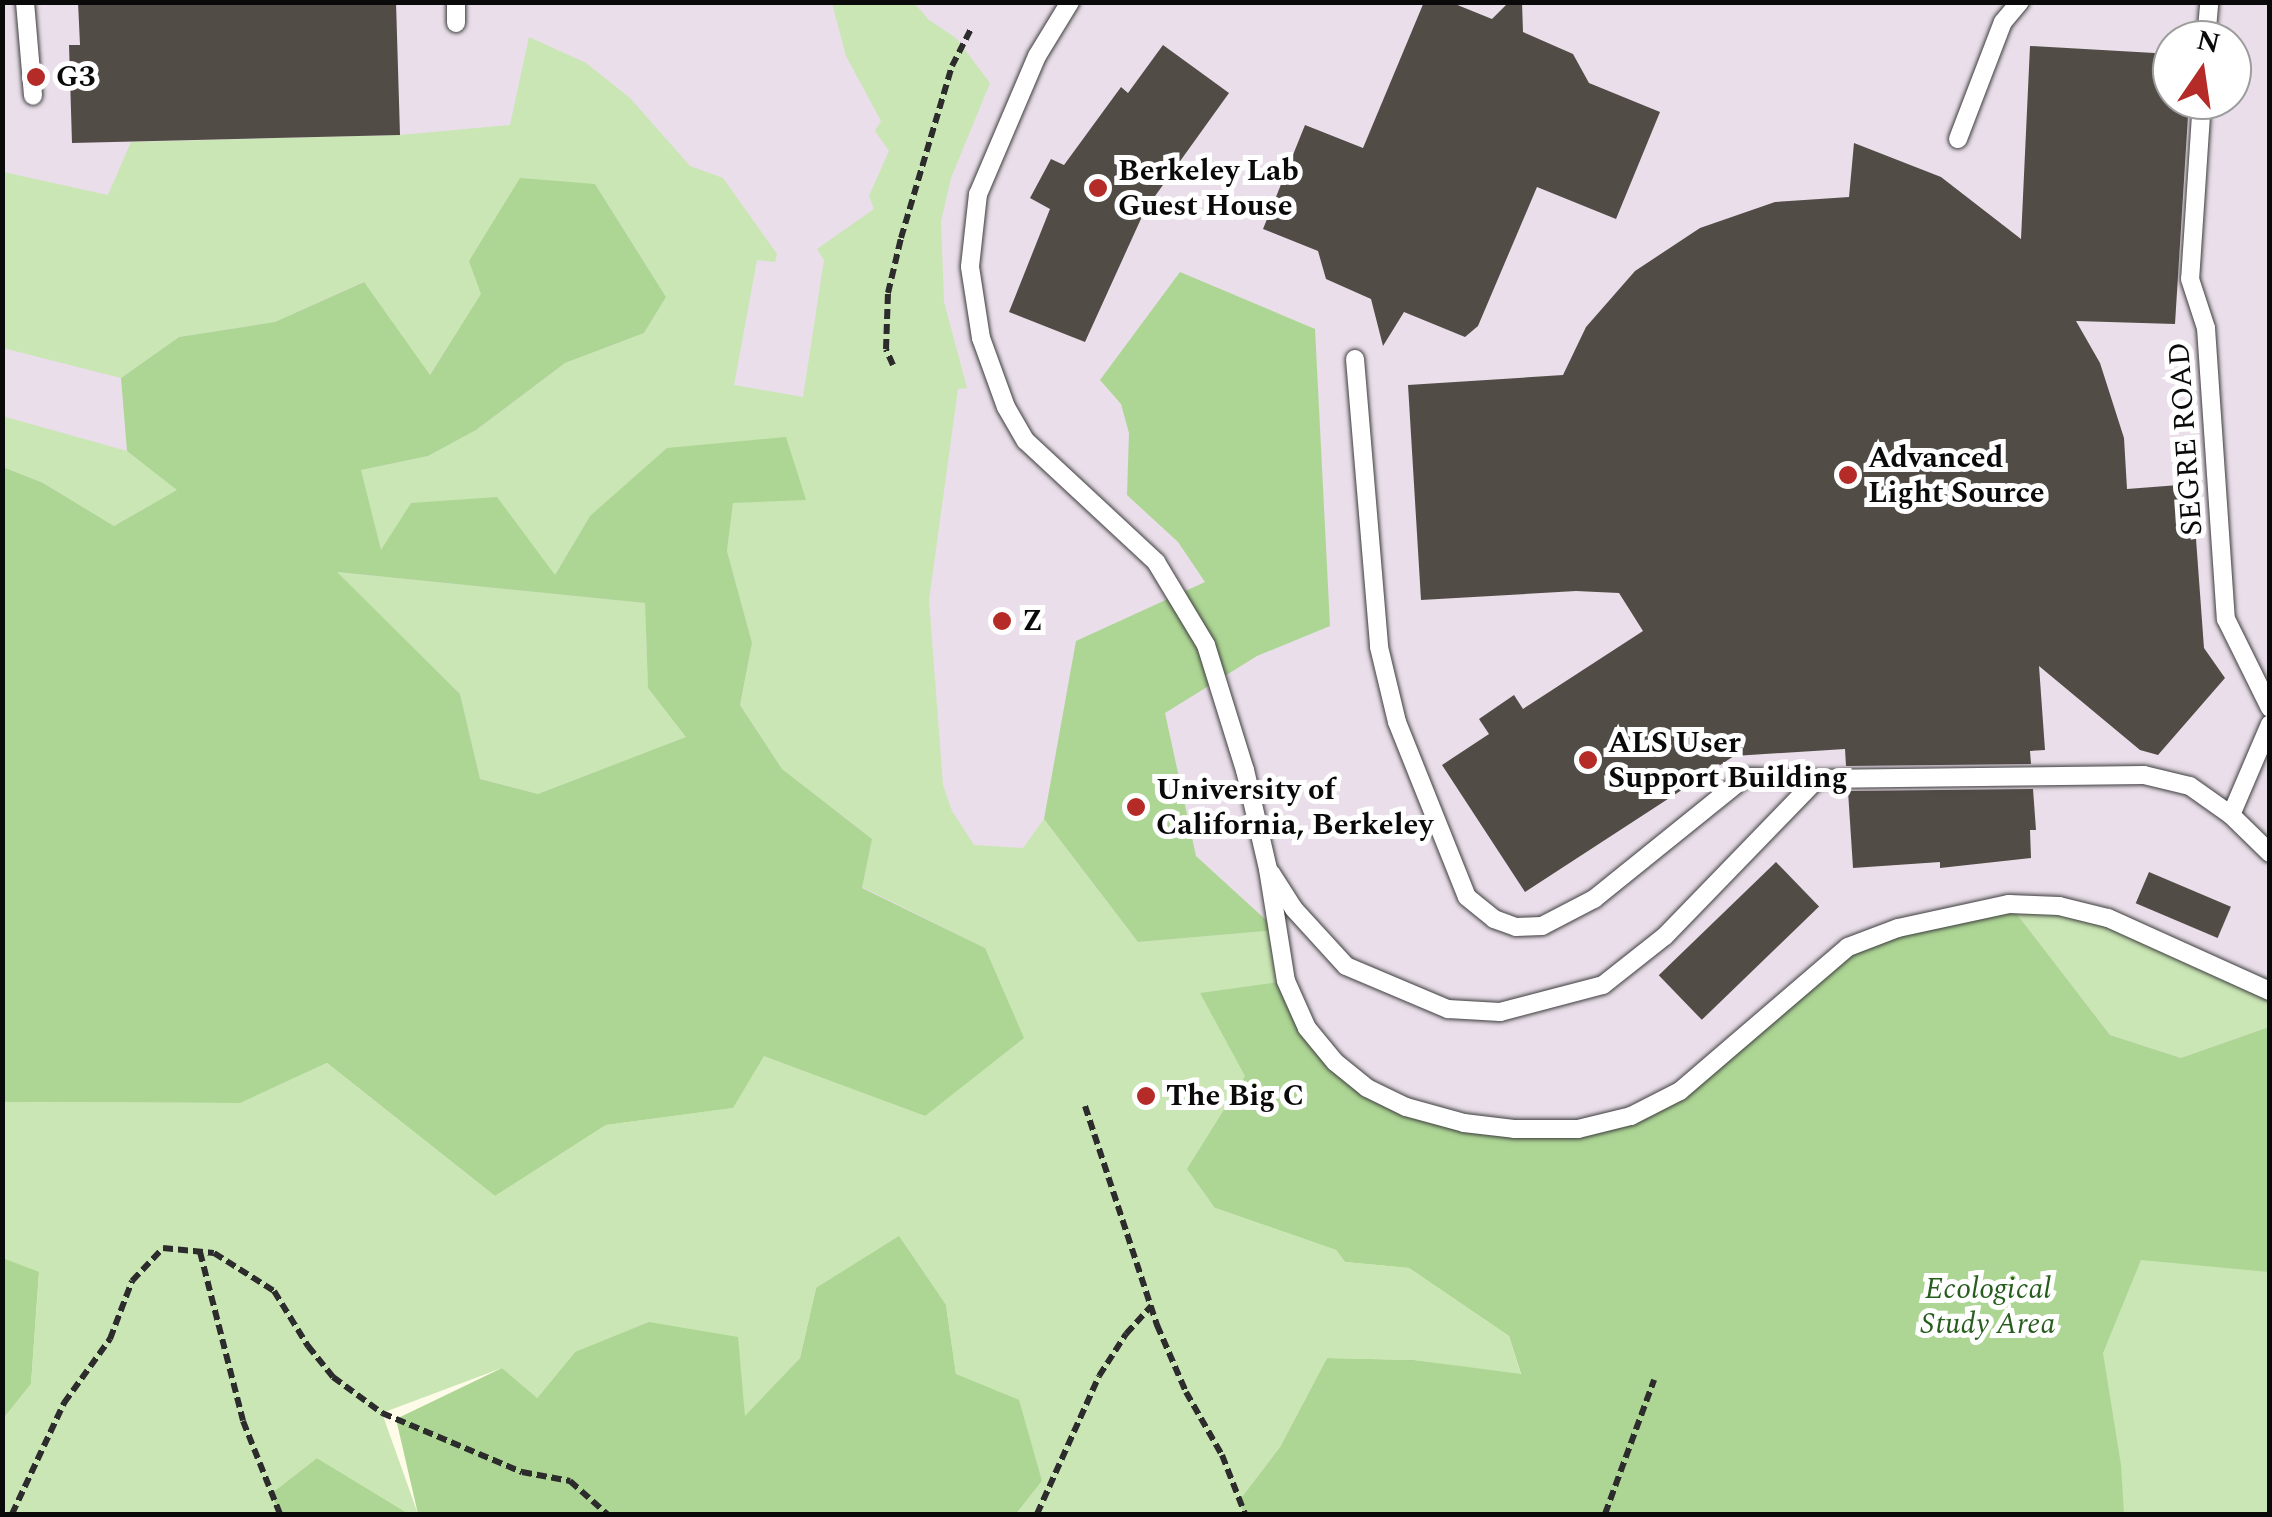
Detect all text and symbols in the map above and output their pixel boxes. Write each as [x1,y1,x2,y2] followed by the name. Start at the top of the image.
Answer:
[2192,19,2224,66] text: N
[2152,20,2252,120] north arrow
[56,59,96,95] place label: G3
[25,66,47,88] marker: G3
[1118,153,1299,224] place label: Berkeley Lab Guest House
[1087,177,1109,199] marker: Berkeley Lab Guest House
[2161,341,2211,537] street label: SEGRE ROAD
[1868,440,2045,510] place label: Advanced Light Source
[1837,464,1859,486] marker: Advanced Light Source
[1022,603,1043,639] place label: Z
[991,610,1013,632] marker: Z
[1608,725,1848,796] place label: ALS User Support Building
[1577,749,1599,771] marker: ALS User Support Building
[1156,772,1433,842] place label: University of California, Berkeley
[1125,796,1147,818] marker: University of California, Berkeley
[1166,1078,1304,1114] place label: The Big C
[1135,1085,1157,1107] marker: The Big C
[1921,1271,2055,1342] park label: Ecological Study Area

